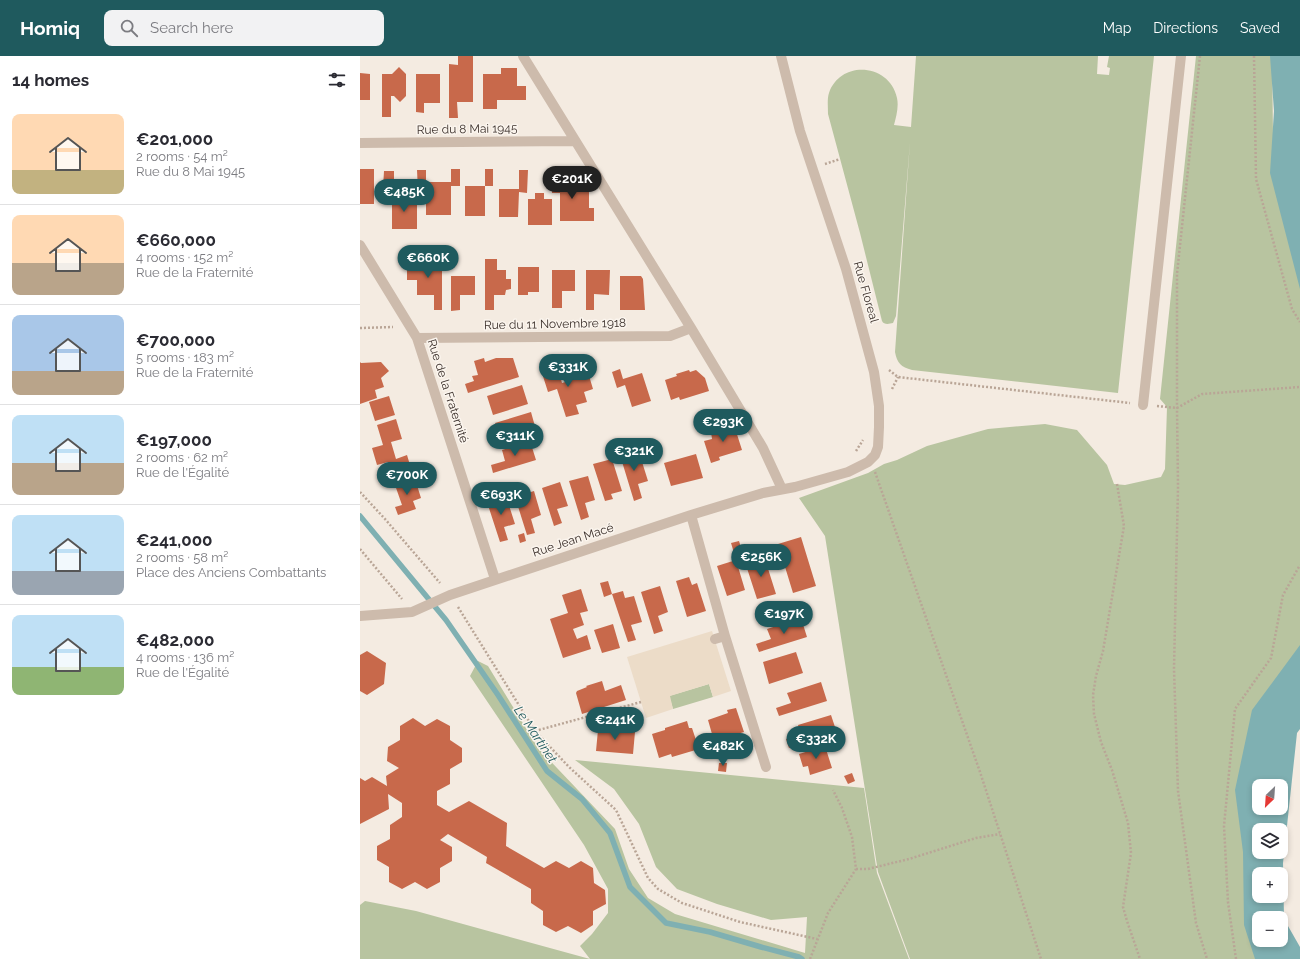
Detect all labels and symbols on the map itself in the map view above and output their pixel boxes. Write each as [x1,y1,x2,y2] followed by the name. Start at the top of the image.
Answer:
[417,121,518,137] street label: Rue du 8 Mai 1945
[544,166,600,200] pin: €201K
[376,179,432,213] pin: €485K
[400,245,456,279] pin: €660K
[851,260,882,325] street label: Rue Floreal
[484,316,626,332] street label: Rue du 11 Novembre 1918
[425,337,471,445] street label: Rue de la Fraternité
[540,354,596,388] pin: €331K
[695,409,751,443] pin: €293K
[487,423,543,457] pin: €311K
[606,438,662,472] pin: €321K
[379,462,435,496] pin: €700K
[473,482,529,516] pin: €693K
[531,520,615,560] street label: Rue Jean Macé
[733,544,789,578] pin: €256K
[756,601,812,635] pin: €197K
[511,703,561,766] water label: Le Martinet
[587,707,643,741] pin: €241K
[788,726,844,760] pin: €332K
[695,733,751,767] pin: €482K
[1252,779,1288,815] north arrow

